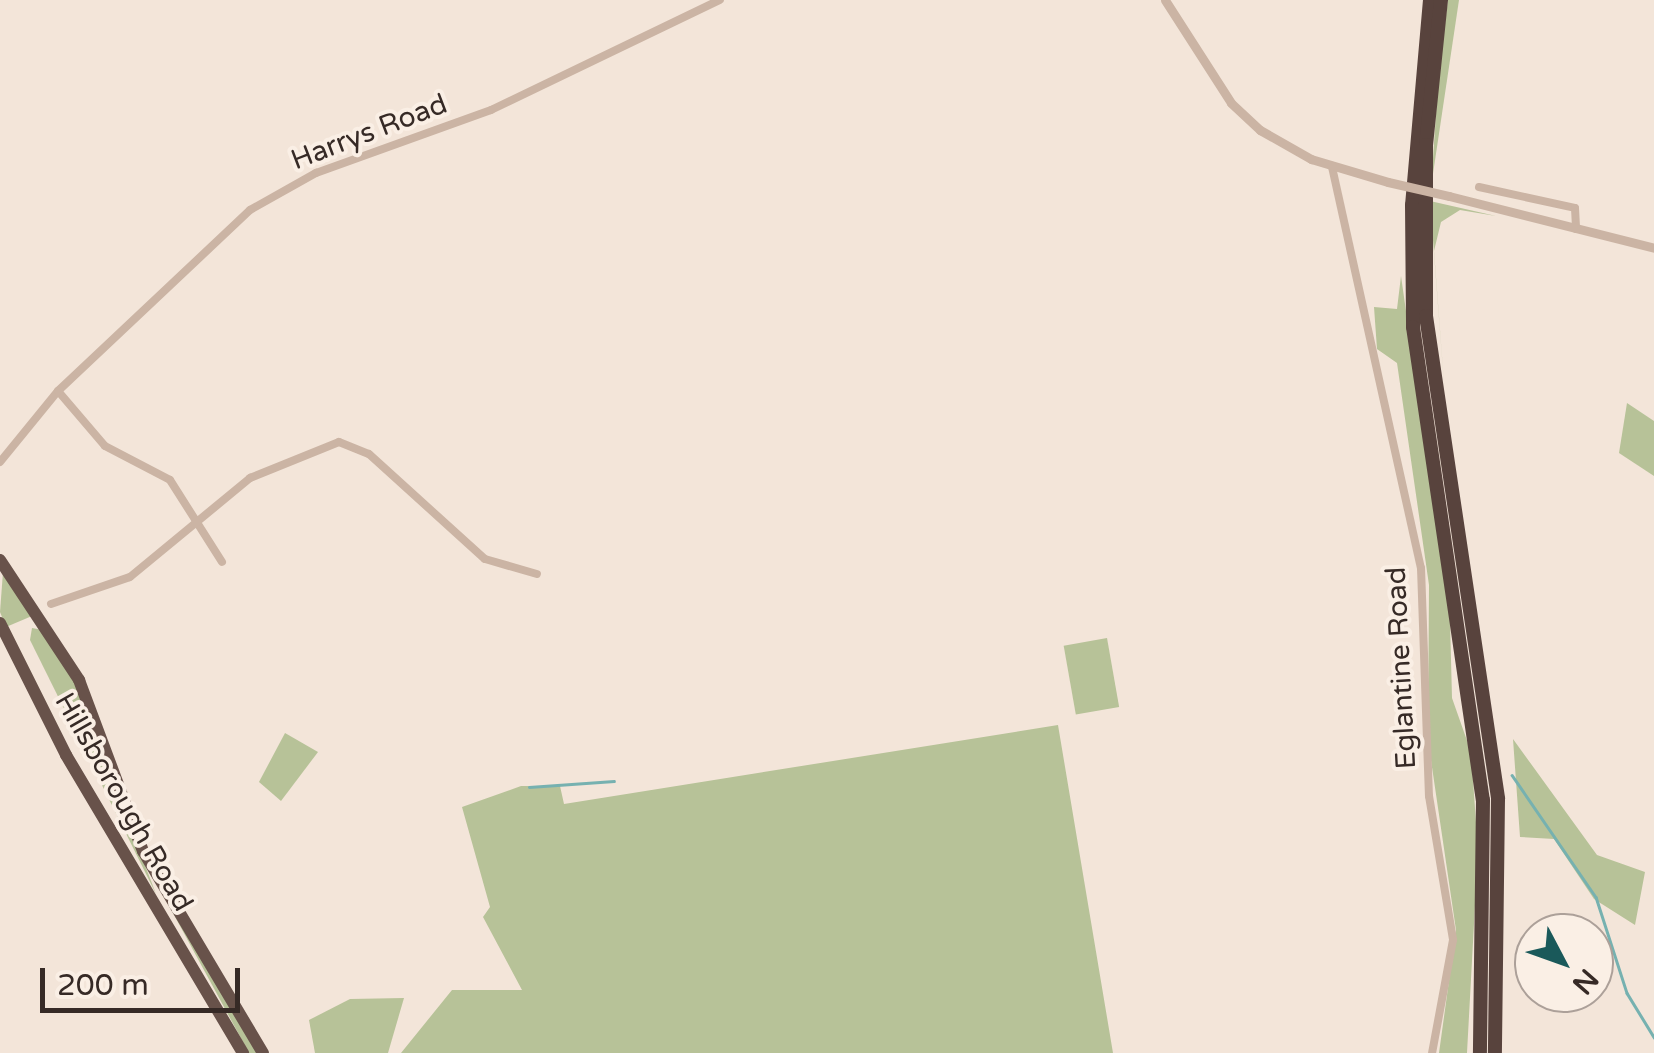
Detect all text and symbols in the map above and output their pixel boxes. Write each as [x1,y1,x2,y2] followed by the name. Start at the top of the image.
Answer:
[286,87,452,177] street label: Harrys Road
[1379,566,1423,770] street label: Eglantine Road
[48,687,200,917] street label: Hillsborough Road
[1514,913,1614,1013] north arrow
[45,948,245,1010] scale bar
[1565,962,1605,1001] text: N
[57,967,149,1004] text: 200 m

